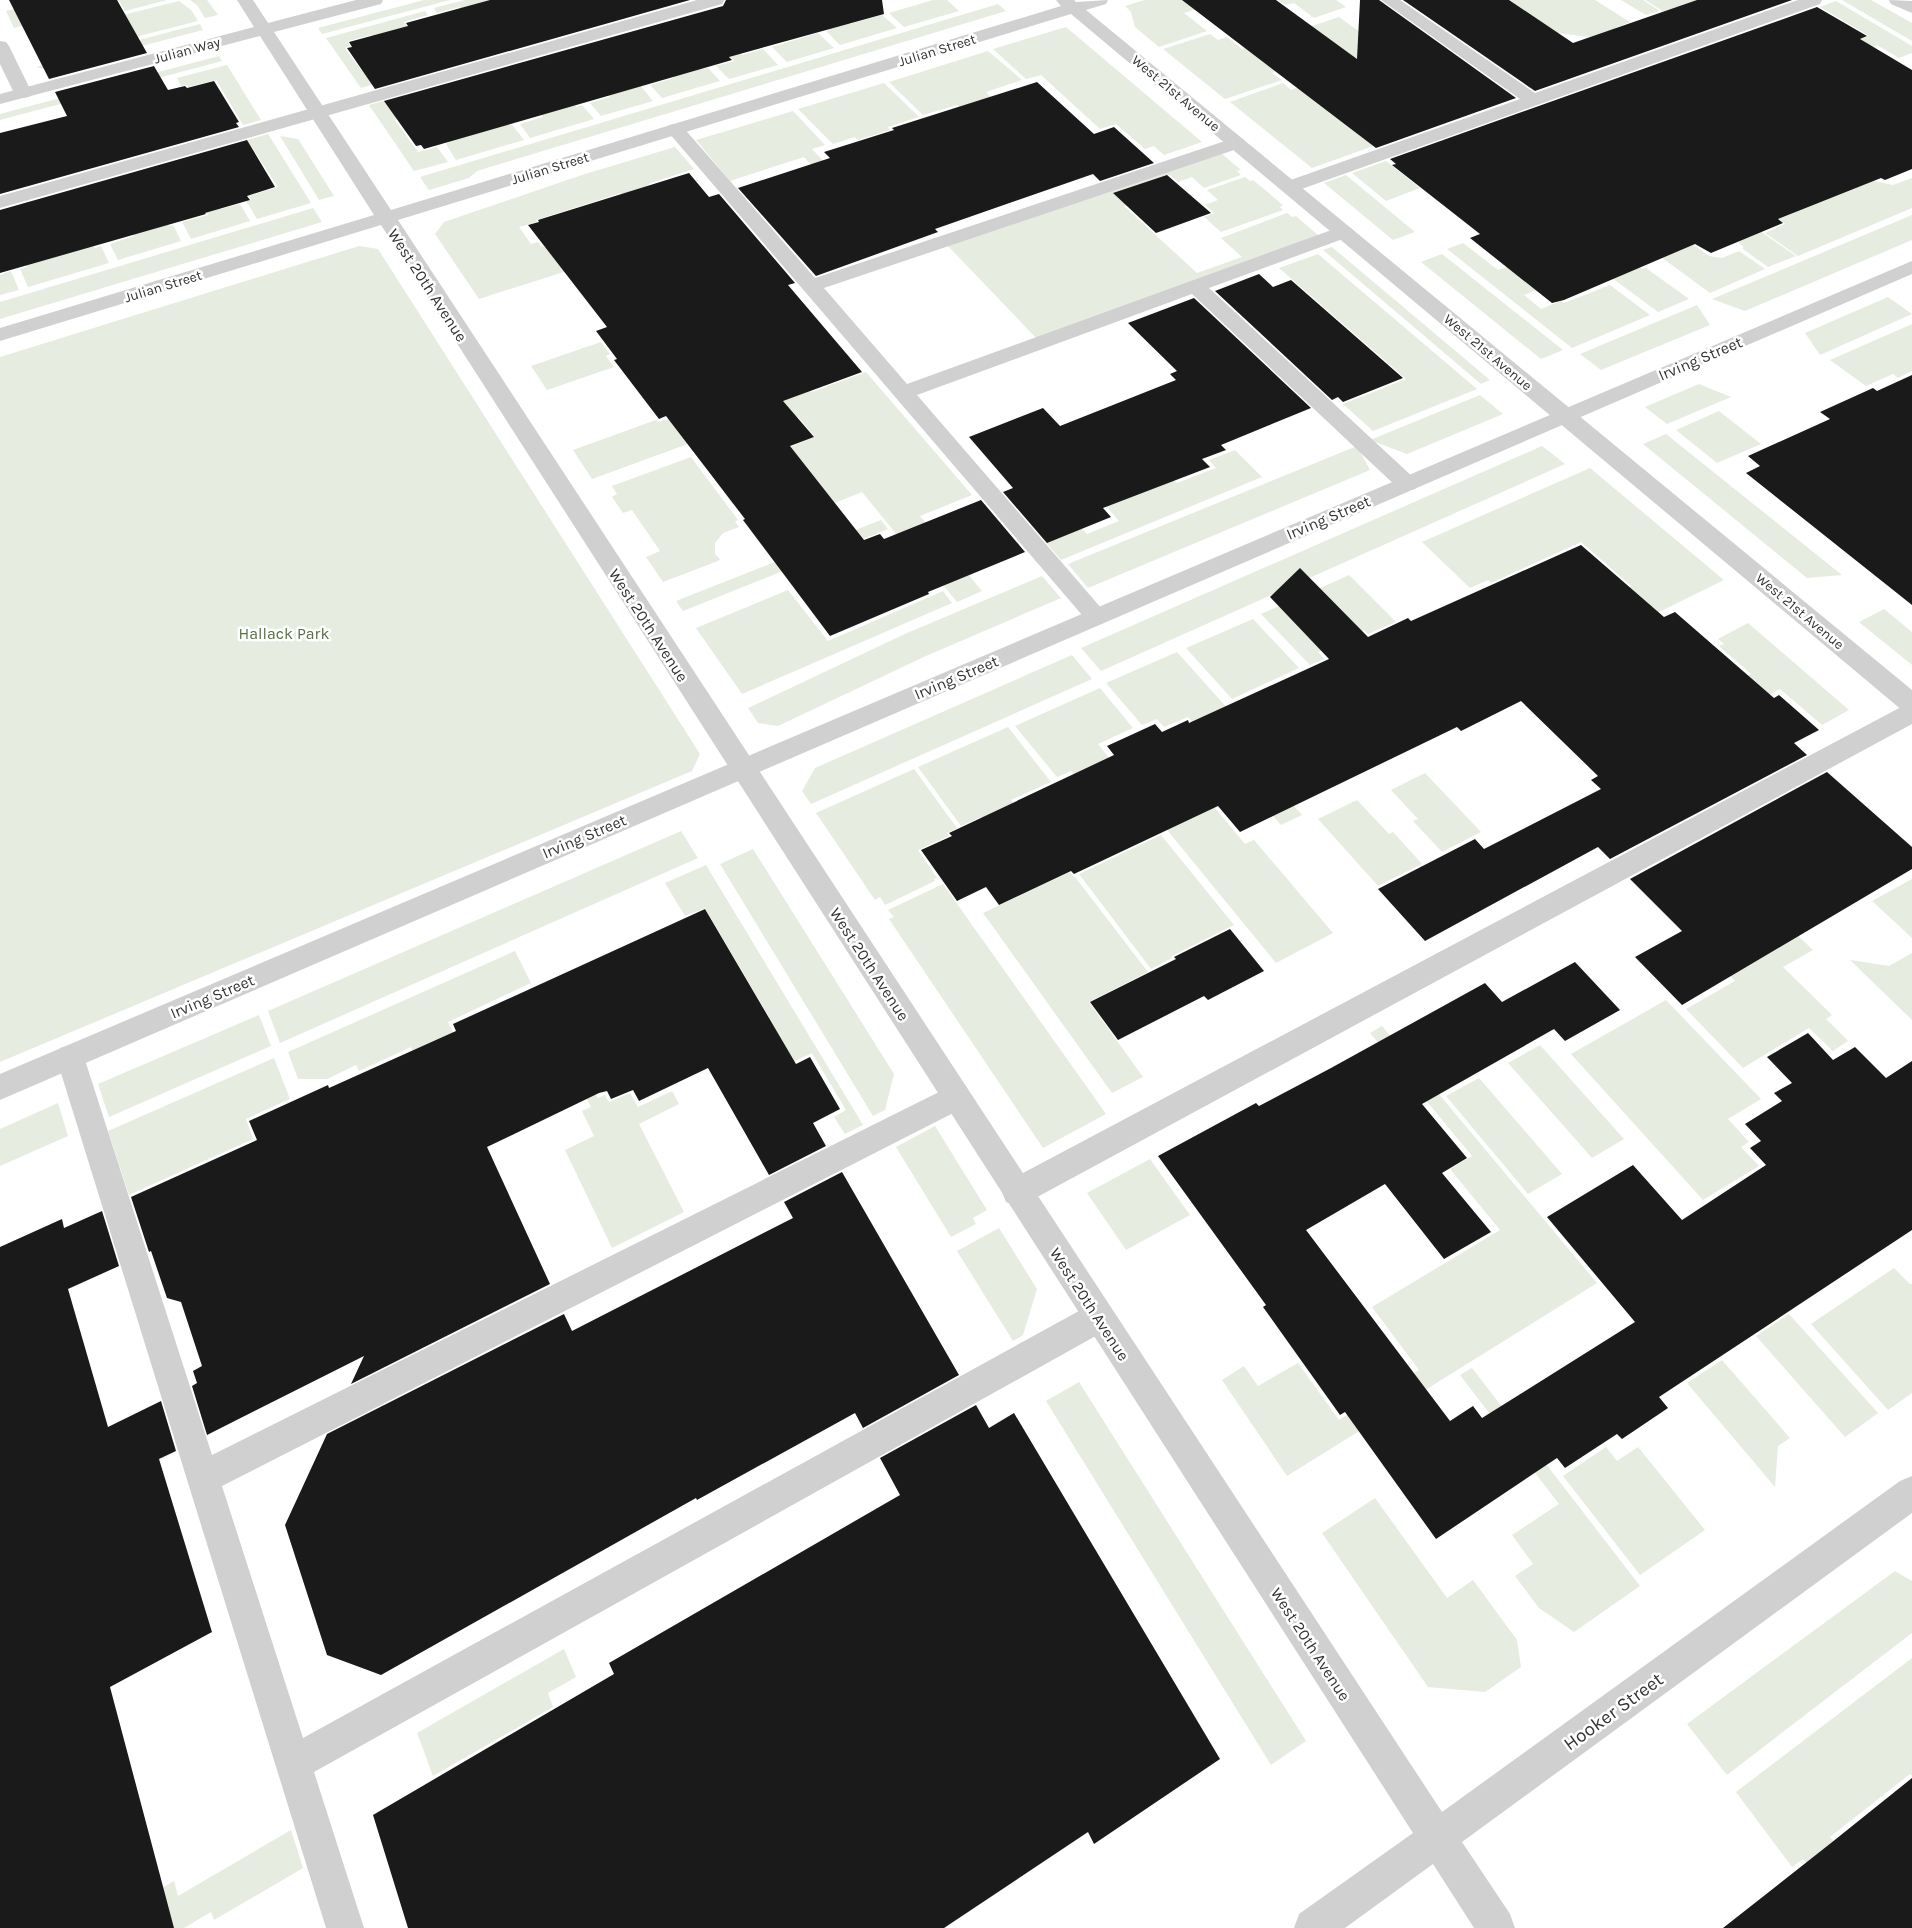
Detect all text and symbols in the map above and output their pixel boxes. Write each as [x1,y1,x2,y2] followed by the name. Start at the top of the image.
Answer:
[896,31,978,70] street label: Julian Street
[152,33,223,67] street label: Julian Way
[1128,52,1223,135] street label: West 21st Avenue
[509,149,591,188] street label: Julian Street
[384,225,471,345] street label: West 20th Avenue
[122,267,204,306] street label: Julian Street
[1440,311,1535,394] street label: West 21st Avenue
[1655,332,1745,385] street label: Irving Street
[1283,491,1373,544] street label: Irving Street
[605,565,692,685] street label: West 20th Avenue
[1752,570,1847,653] street label: West 21st Avenue
[239,624,329,643] park label: Hallack Park
[911,651,1001,704] street label: Irving Street
[539,810,629,863] street label: Irving Street
[826,904,913,1024] street label: West 20th Avenue
[167,970,257,1023] street label: Irving Street
[1046,1244,1133,1364] street label: West 20th Avenue
[1267,1584,1354,1704] street label: West 20th Avenue
[1560,1668,1668,1755] street label: Hooker Street

